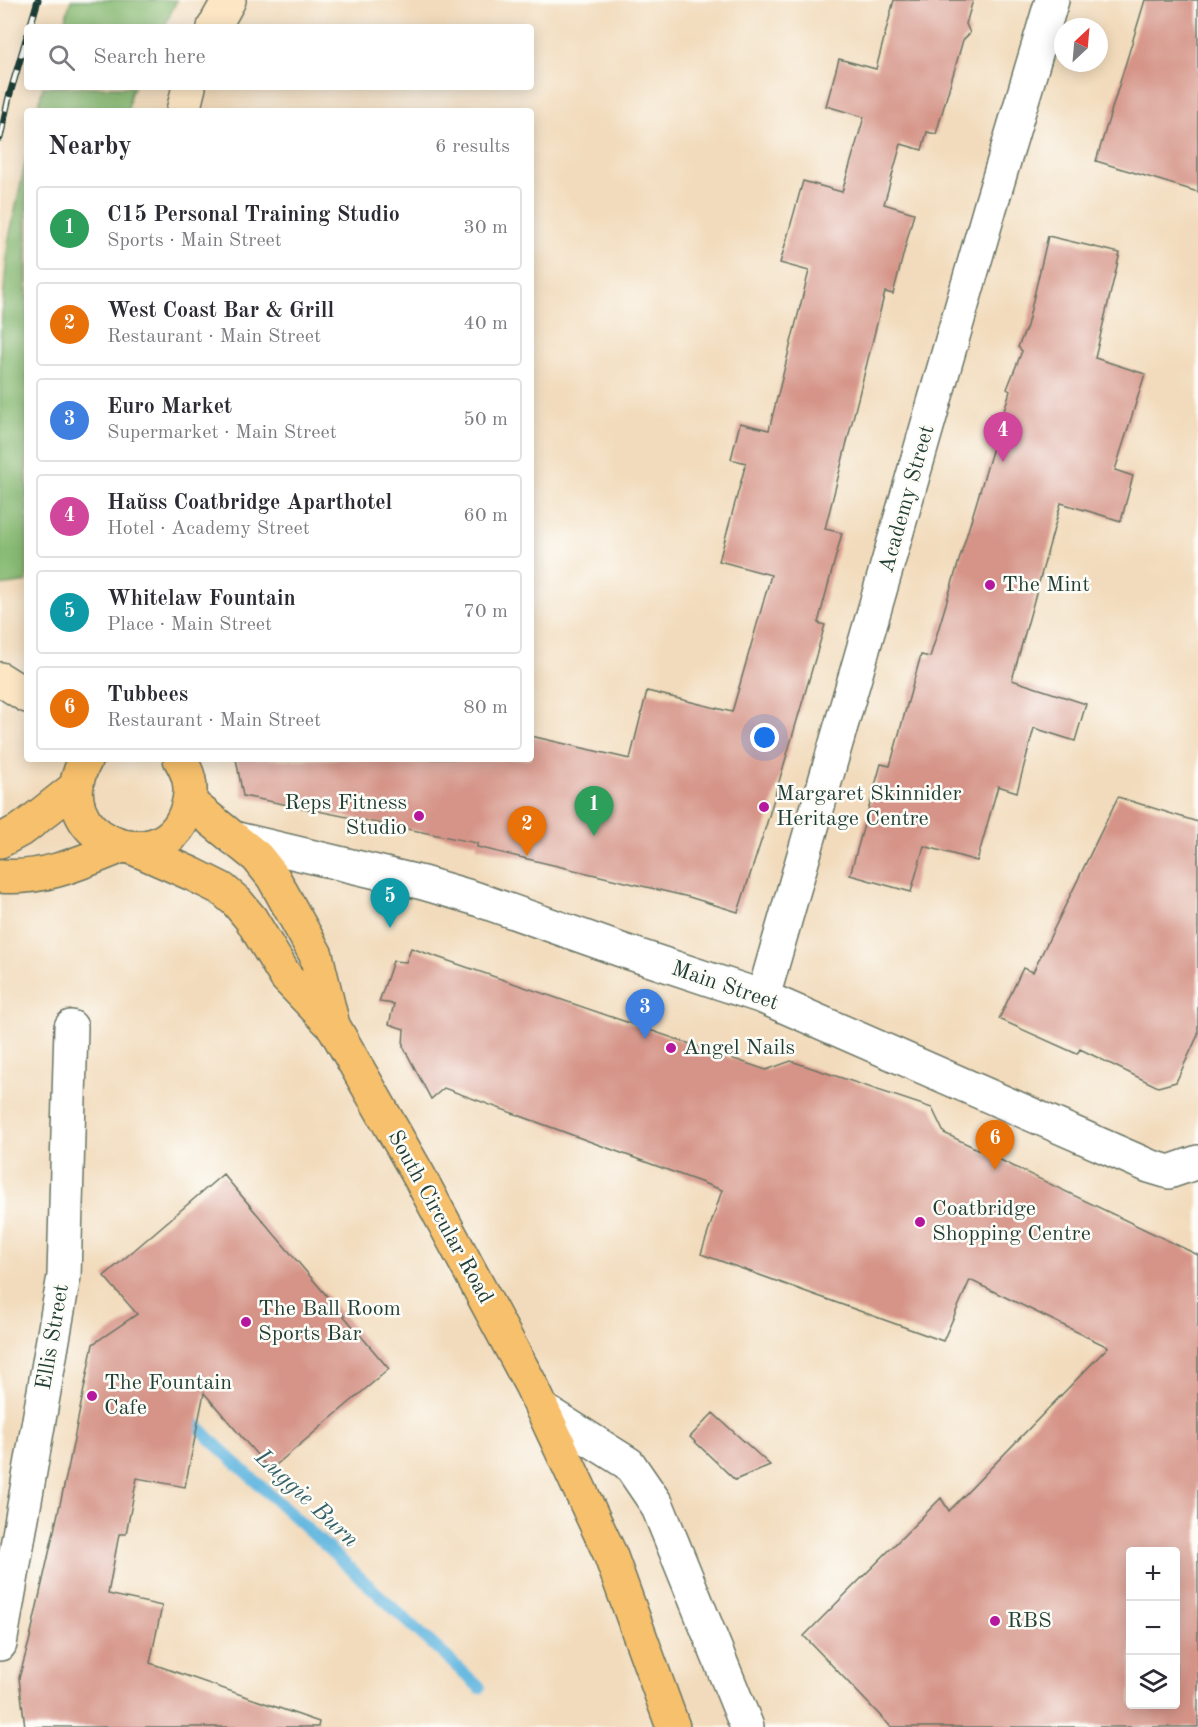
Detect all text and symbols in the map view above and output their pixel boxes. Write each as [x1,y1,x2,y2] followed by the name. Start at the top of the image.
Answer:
[1054,18,1108,72] north arrow
[24,24,534,90] search box
[45,41,78,74] icon: search
[93,46,206,68] text: Search here
[48,134,132,160] text: Nearby
[435,137,510,157] text: 6 results
[107,204,400,226] text: C15 Personal Training Studio
[64,218,75,238] text: 1
[463,218,508,238] text: 30 m
[107,231,282,251] text: Sports · Main Street
[107,300,334,322] text: West Coast Bar & Grill
[64,314,75,334] text: 2
[463,314,508,334] text: 40 m
[107,327,321,347] text: Restaurant · Main Street
[107,396,232,418] text: Euro Market
[64,410,75,430] text: 3
[463,410,508,430] text: 50 m
[984,412,1022,462] pin: 4
[107,423,337,443] text: Supermarket · Main Street
[875,423,939,575] street label: Academy Street
[107,492,392,514] text: Haŭss Coatbridge Aparthotel
[64,506,75,526] text: 4
[463,506,508,526] text: 60 m
[107,519,310,539] text: Hotel · Academy Street
[1002,574,1090,596] place label: The Mint
[983,578,997,592] marker: The Mint
[107,588,296,610] text: Whitelaw Fountain
[64,602,75,622] text: 5
[463,602,508,622] text: 70 m
[107,615,272,635] text: Place · Main Street
[107,684,188,706] text: Tubbees
[64,698,75,718] text: 6
[463,698,508,718] text: 80 m
[107,711,321,731] text: Restaurant · Main Street
[750,723,779,752] your location
[776,783,961,830] place label: Margaret Skinnider Heritage Centre
[574,786,614,836] pin: 1
[284,792,407,839] place label: Reps Fitness Studio
[757,800,771,814] marker: Margaret Skinnider Heritage Centre
[508,806,546,856] pin: 2
[412,809,426,823] marker: Reps Fitness Studio
[370,878,410,928] pin: 5
[669,957,781,1015] street label: Main Street
[626,990,664,1039] pin: 3
[683,1037,795,1059] place label: Angel Nails
[664,1041,678,1055] marker: Angel Nails
[976,1120,1014,1170] pin: 6
[383,1127,497,1307] street label: South Circular Road
[932,1198,1091,1245] place label: Coatbridge Shopping Centre
[913,1215,927,1229] marker: Coatbridge Shopping Centre
[33,1282,73,1392] street label: Ellis Street
[258,1298,401,1345] place label: The Ball Room Sports Bar
[239,1315,253,1329] marker: The Ball Room Sports Bar
[104,1372,232,1419] place label: The Fountain Cafe
[85,1389,99,1403] marker: The Fountain Cafe
[249,1445,363,1553] water label: Luggie Burn
[1126,1547,1180,1709] map controls
[1126,1547,1180,1601] button: +
[1126,1601,1180,1655] button: −
[1007,1610,1052,1632] place label: RBS
[988,1614,1002,1628] marker: RBS
[1126,1655,1180,1709] button: layers

